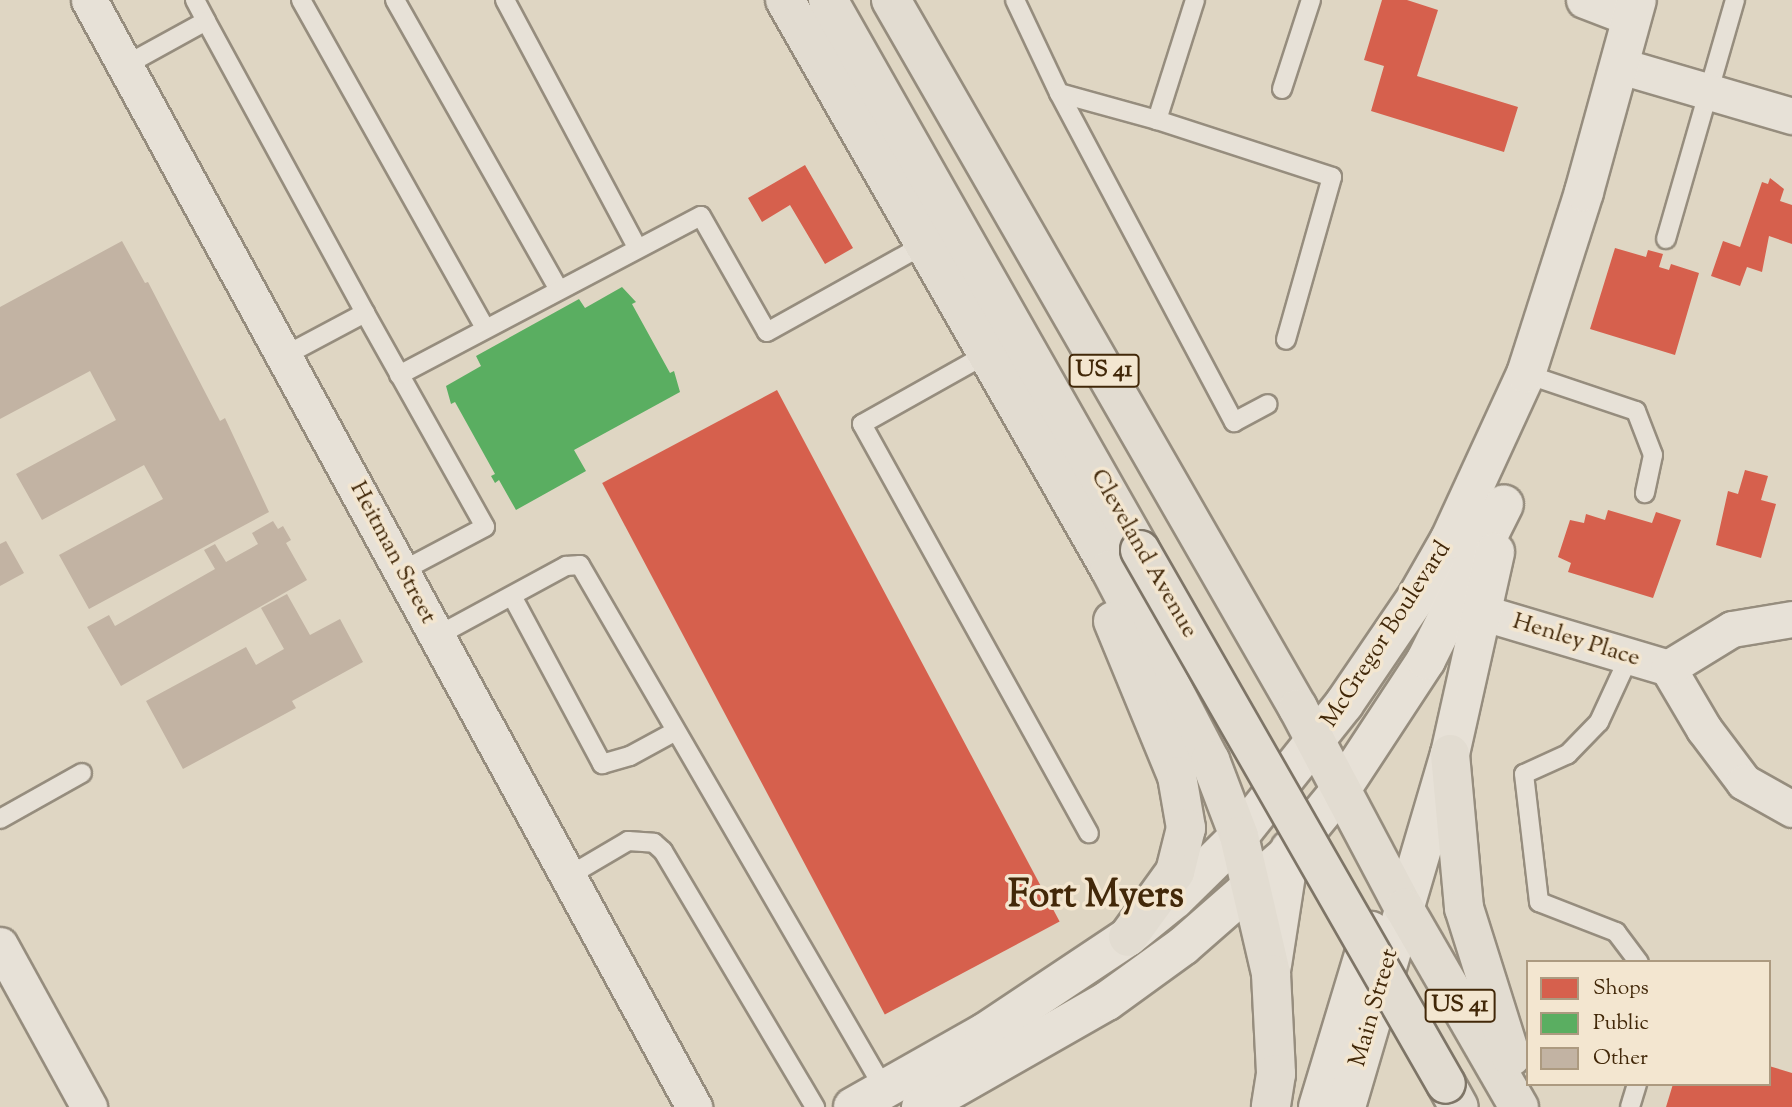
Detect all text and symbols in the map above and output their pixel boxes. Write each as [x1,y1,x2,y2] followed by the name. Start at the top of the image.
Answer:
[1067,352,1141,390] road number: US 41
[1083,464,1203,644] street label: Cleveland Avenue
[342,477,442,629] street label: Heitman Street
[1316,536,1458,734] street label: McGregor Boulevard
[1509,608,1643,674] street label: Henley Place
[1008,875,1184,921] district label: Fort Myers
[1344,946,1406,1070] street label: Main Street
[1526,960,1771,1086] legend
[1593,974,1649,1004] text: Shops
[1423,987,1497,1026] road number: US 41
[1593,1009,1649,1039] text: Public
[1593,1044,1648,1074] text: Other

